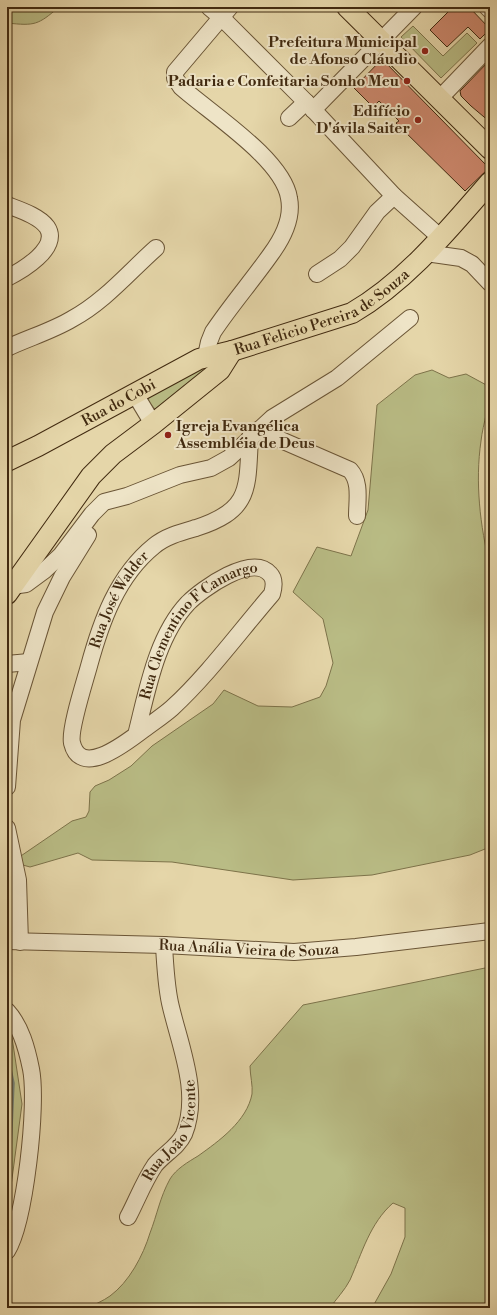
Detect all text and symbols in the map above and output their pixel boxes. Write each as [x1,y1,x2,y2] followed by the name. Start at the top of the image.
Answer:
[268,33,417,69] place label: Prefeitura Municipal de Afonso Cláudio
[420,46,430,56] marker: Prefeitura Municipal de Afonso Cláudio
[168,72,400,91] place label: Padaria e Confeitaria Sonho Meu
[402,76,412,86] marker: Padaria e Confeitaria Sonho Meu
[316,102,410,138] place label: Edifício D'ávila Saiter
[413,115,423,125] marker: Edifício D'ávila Saiter
[232,265,414,360] street label: Rua Felicio Pereira de Souza
[78,375,159,431] street label: Rua do Cobi
[175,417,315,453] place label: Igreja Evangélica Assembléia de Deus
[163,430,173,440] marker: Igreja Evangélica Assembléia de Deus
[86,546,153,651] street label: Rua José Walder
[136,558,258,702] street label: Rua Clementino F Camargo
[158,936,340,962] street label: Rua Anália Vieira de Souza
[138,1078,200,1185] street label: Rua João Vicente

